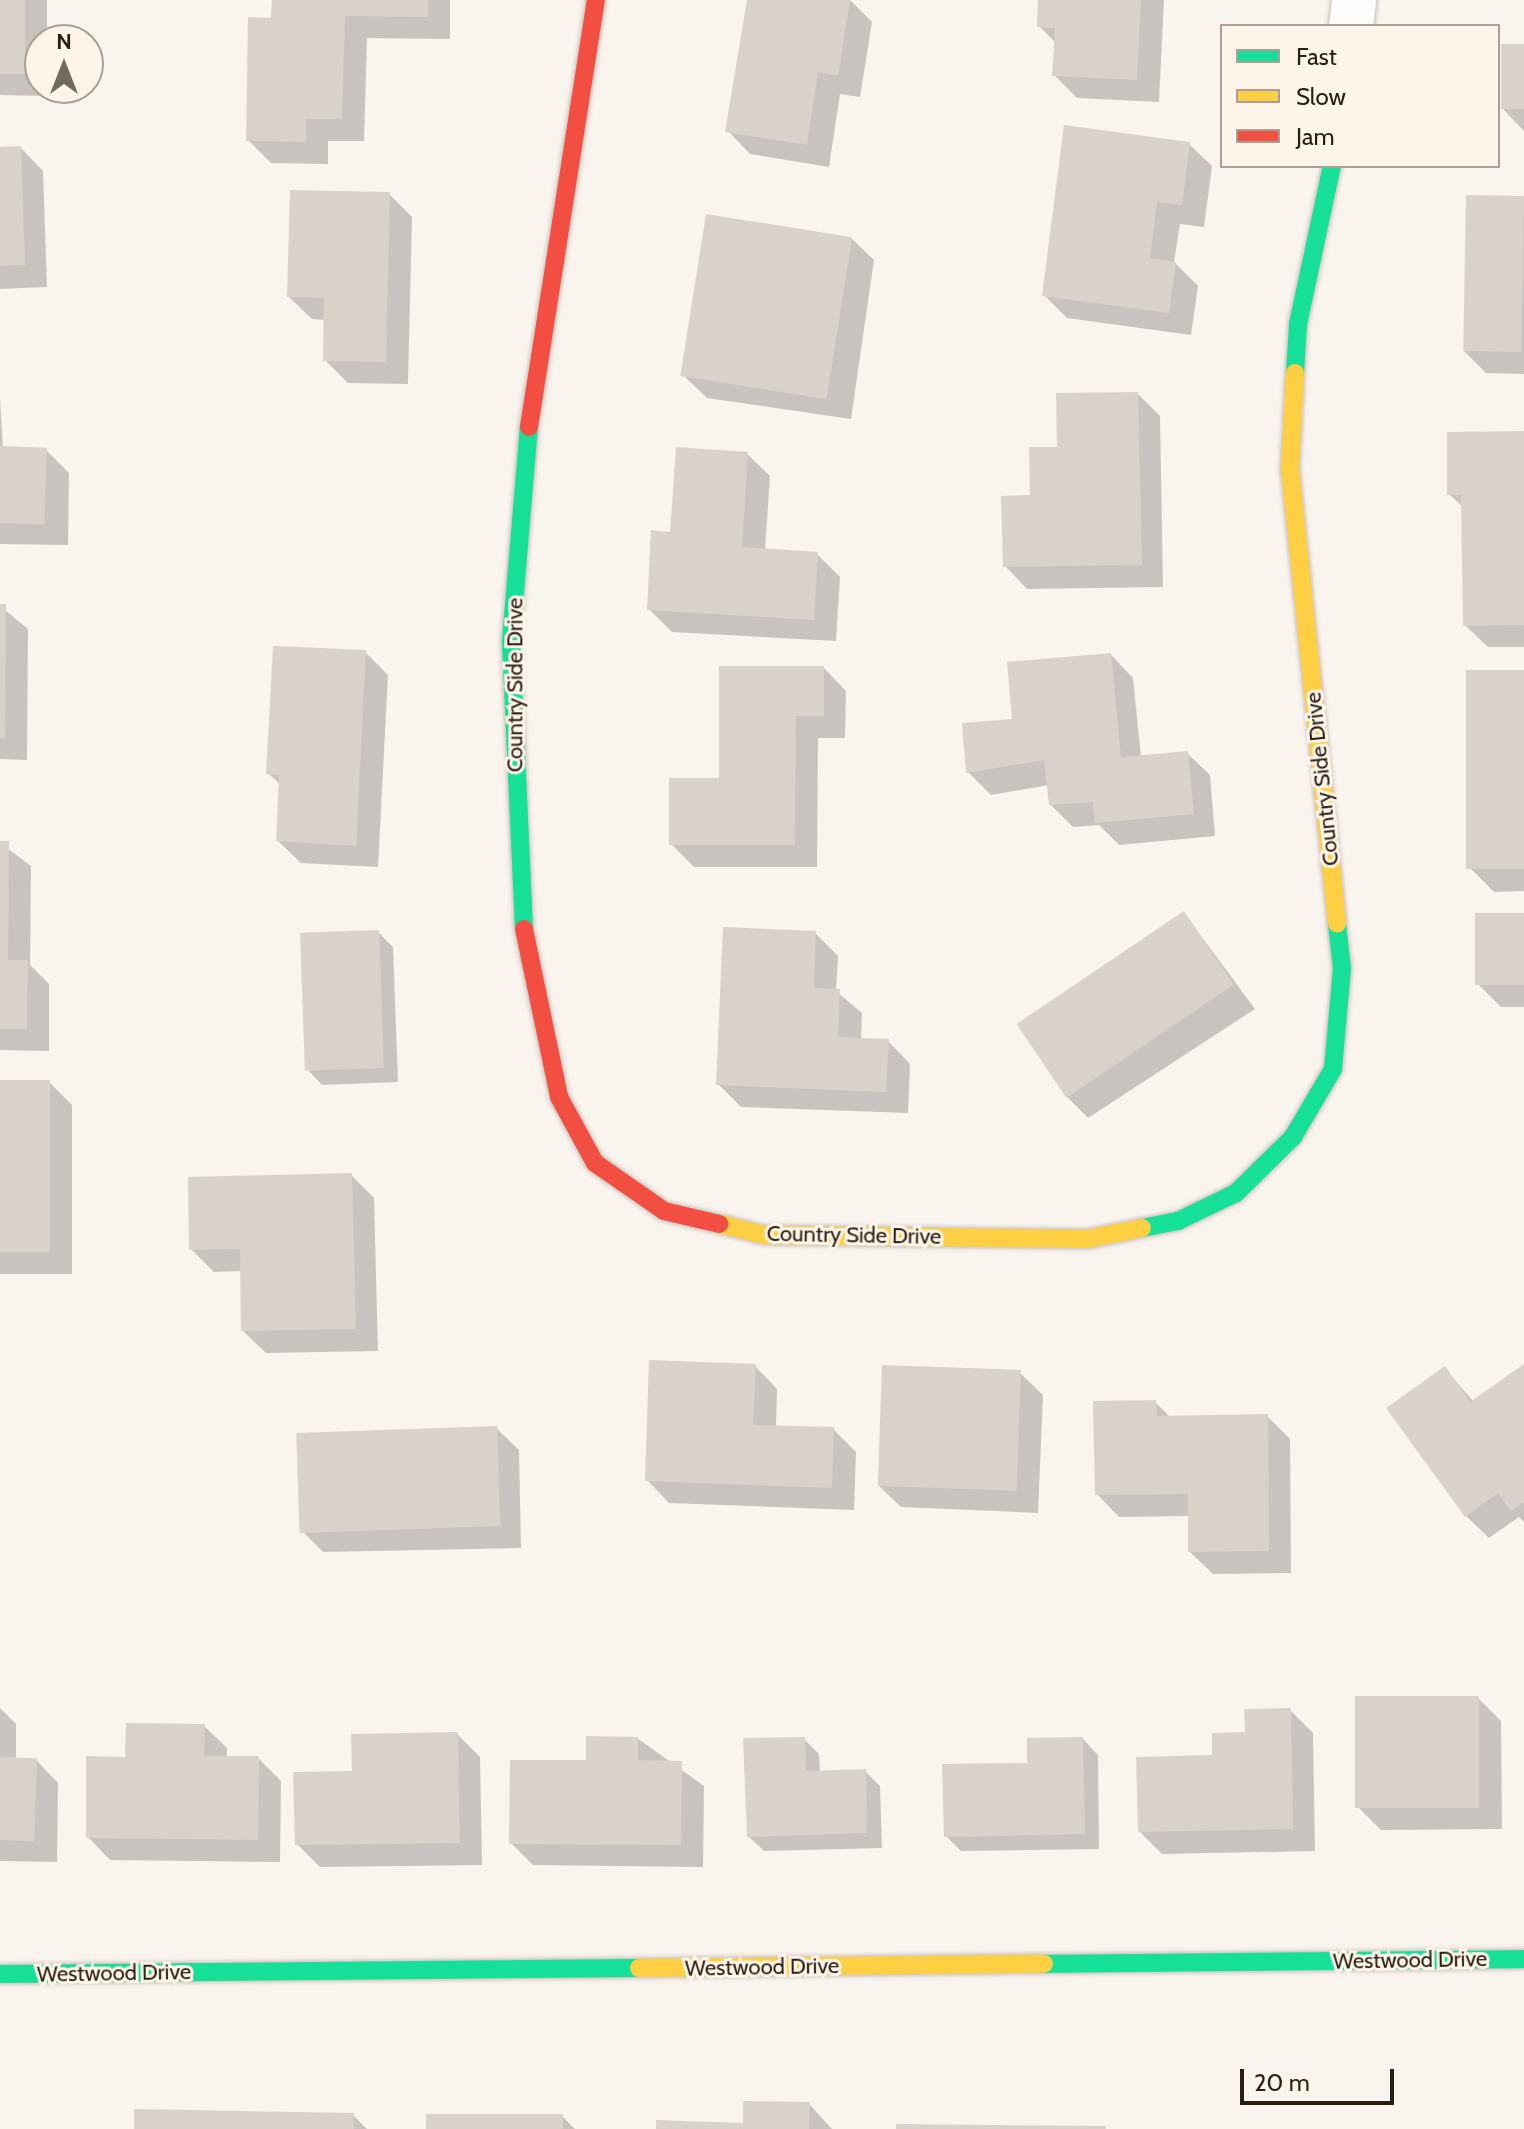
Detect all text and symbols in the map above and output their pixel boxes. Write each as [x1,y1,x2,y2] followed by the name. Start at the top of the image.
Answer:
[24,24,104,104] north arrow
[1220,24,1500,168] legend
[56,28,72,55] text: N
[1296,42,1337,71] text: Fast
[1296,82,1346,111] text: Slow
[1296,122,1334,151] text: Jam
[502,598,528,772] street label: Country Side Drive
[1300,691,1344,867] street label: Country Side Drive
[766,1220,942,1250] street label: Country Side Drive
[1333,1945,1487,1975] street label: Westwood Drive
[685,1952,839,1982] street label: Westwood Drive
[37,1958,191,1988] street label: Westwood Drive
[1244,2053,1398,2103] scale bar
[1254,2068,1310,2097] text: 20 m

